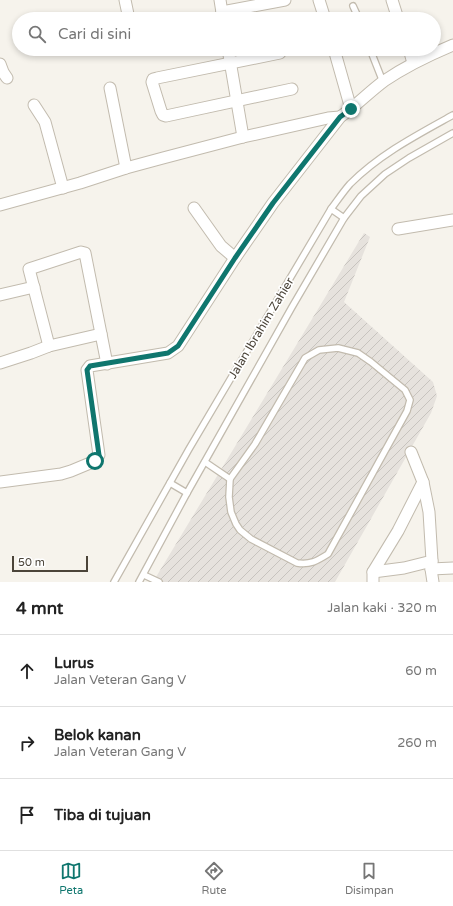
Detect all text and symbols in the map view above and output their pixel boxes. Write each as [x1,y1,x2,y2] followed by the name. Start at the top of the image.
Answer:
[12,12,441,56] search box
[26,23,48,45] icon: search
[58,25,131,43] text: Cari di sini
[342,100,360,118] route end
[225,275,297,381] street label: Jalan Ibrahim Zahier
[86,452,104,470] route start
[12,554,88,573] scale bar
[18,556,45,569] text: 50 m
[16,598,63,619] text: 4 mnt
[327,600,437,616] text: Jalan kaki · 320 m
[54,654,94,672] text: Lurus
[16,660,38,682] icon: ahead
[405,663,437,679] text: 60 m
[54,672,186,688] text: Jalan Veteran Gang V
[54,726,141,744] text: Belok kanan
[16,732,38,754] icon: right
[397,735,437,751] text: 260 m
[54,744,186,760] text: Jalan Veteran Gang V
[16,804,38,826] icon: arrive
[54,806,151,824] text: Tiba di tujuan
[59,860,83,897] tab: Peta
[202,860,226,897] tab: Rute
[345,860,394,897] tab: Disimpan

